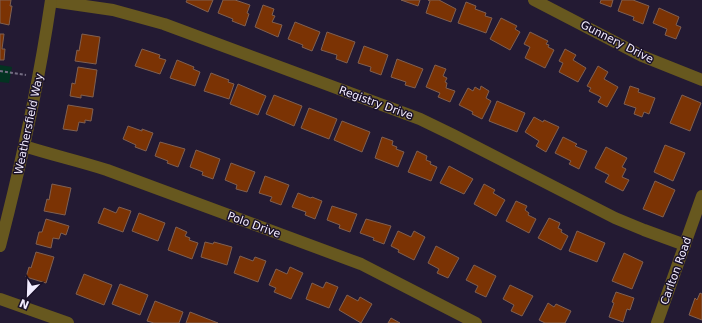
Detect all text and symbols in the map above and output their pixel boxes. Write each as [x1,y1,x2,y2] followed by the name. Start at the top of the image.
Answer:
[578,18,656,66] street label: Gunnery Drive
[12,72,46,176] street label: Weathersfield Way
[337,84,415,123] street label: Registry Drive
[226,209,283,241] street label: Polo Drive
[658,235,694,307] street label: Carlton Road
[8,275,48,315] north arrow
[18,296,31,312] text: N

